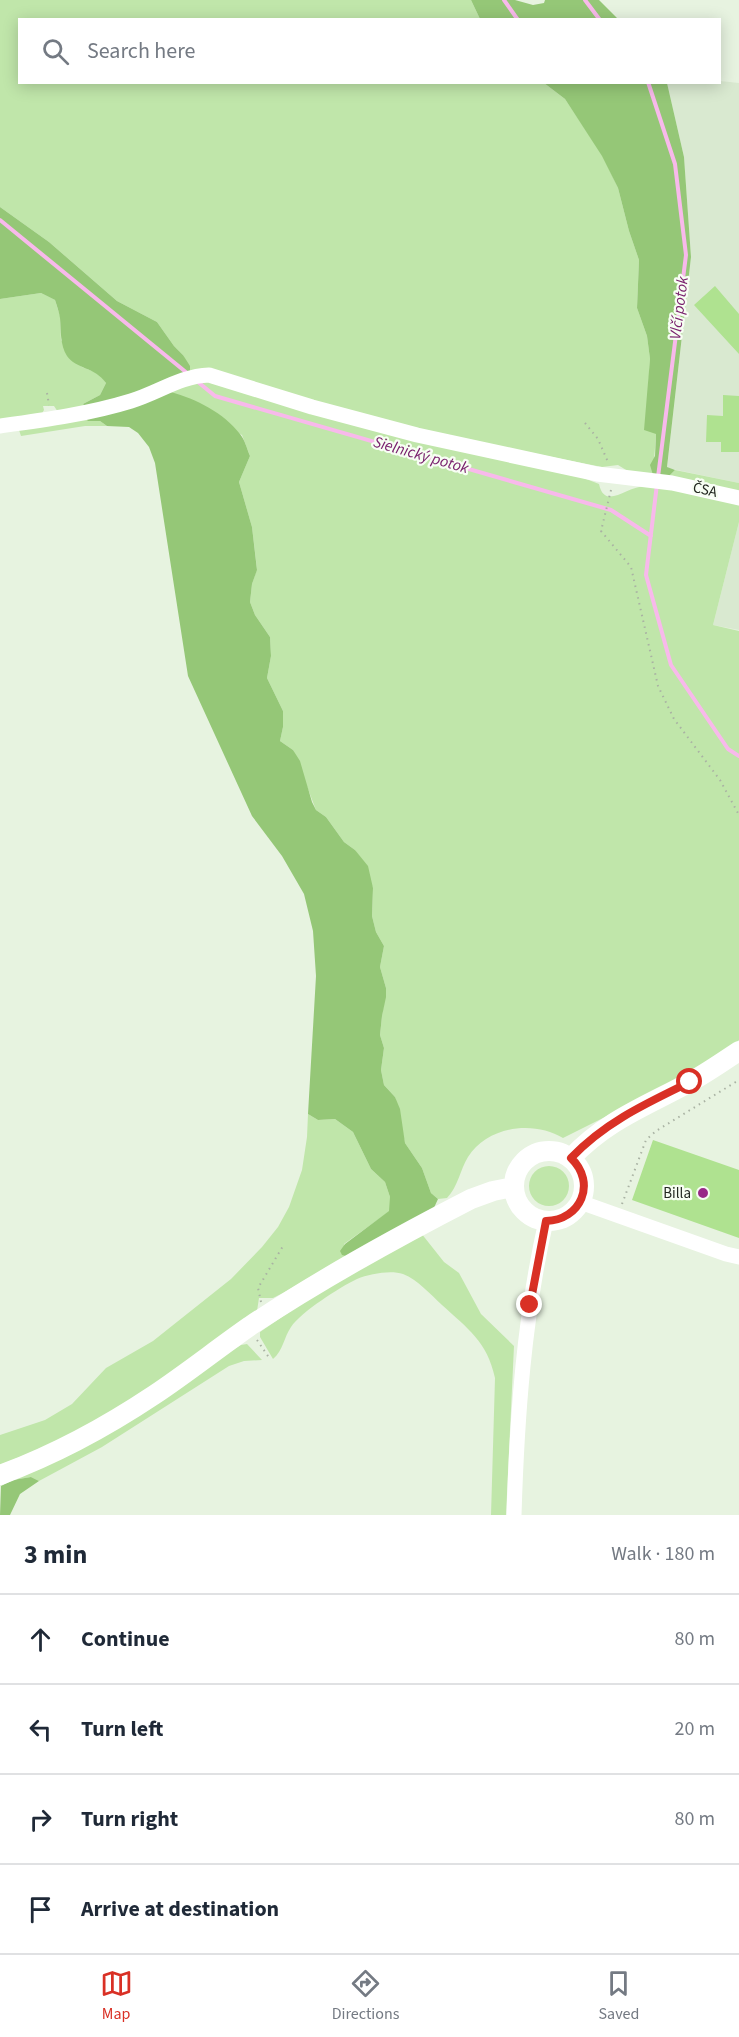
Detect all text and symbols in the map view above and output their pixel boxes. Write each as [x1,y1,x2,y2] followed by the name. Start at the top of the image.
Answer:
[18,18,721,84] search box
[39,35,72,68] icon: search
[87,35,195,67] text: Search here
[664,275,694,341] water label: Vlčí potok
[371,431,472,479] water label: Sielnický potok
[691,477,720,503] street label: ČSA
[676,1068,702,1094] route start
[663,1183,691,1204] place label: Billa
[696,1186,710,1200] marker: Billa
[516,1291,542,1317] route end
[24,1536,87,1573] text: 3 min
[611,1540,715,1568] text: Walk · 180 m
[24,1623,57,1656] icon: ahead
[81,1623,170,1655] text: Continue
[675,1625,715,1653] text: 80 m
[24,1713,57,1746] icon: left
[81,1713,163,1745] text: Turn left
[675,1715,715,1743] text: 20 m
[24,1803,57,1836] icon: right
[81,1803,178,1835] text: Turn right
[675,1805,715,1833] text: 80 m
[24,1893,57,1926] icon: arrive
[81,1893,279,1925] text: Arrive at destination
[100,1967,133,2025] tab: Map
[332,1967,399,2025] tab: Directions
[599,1967,639,2025] tab: Saved

